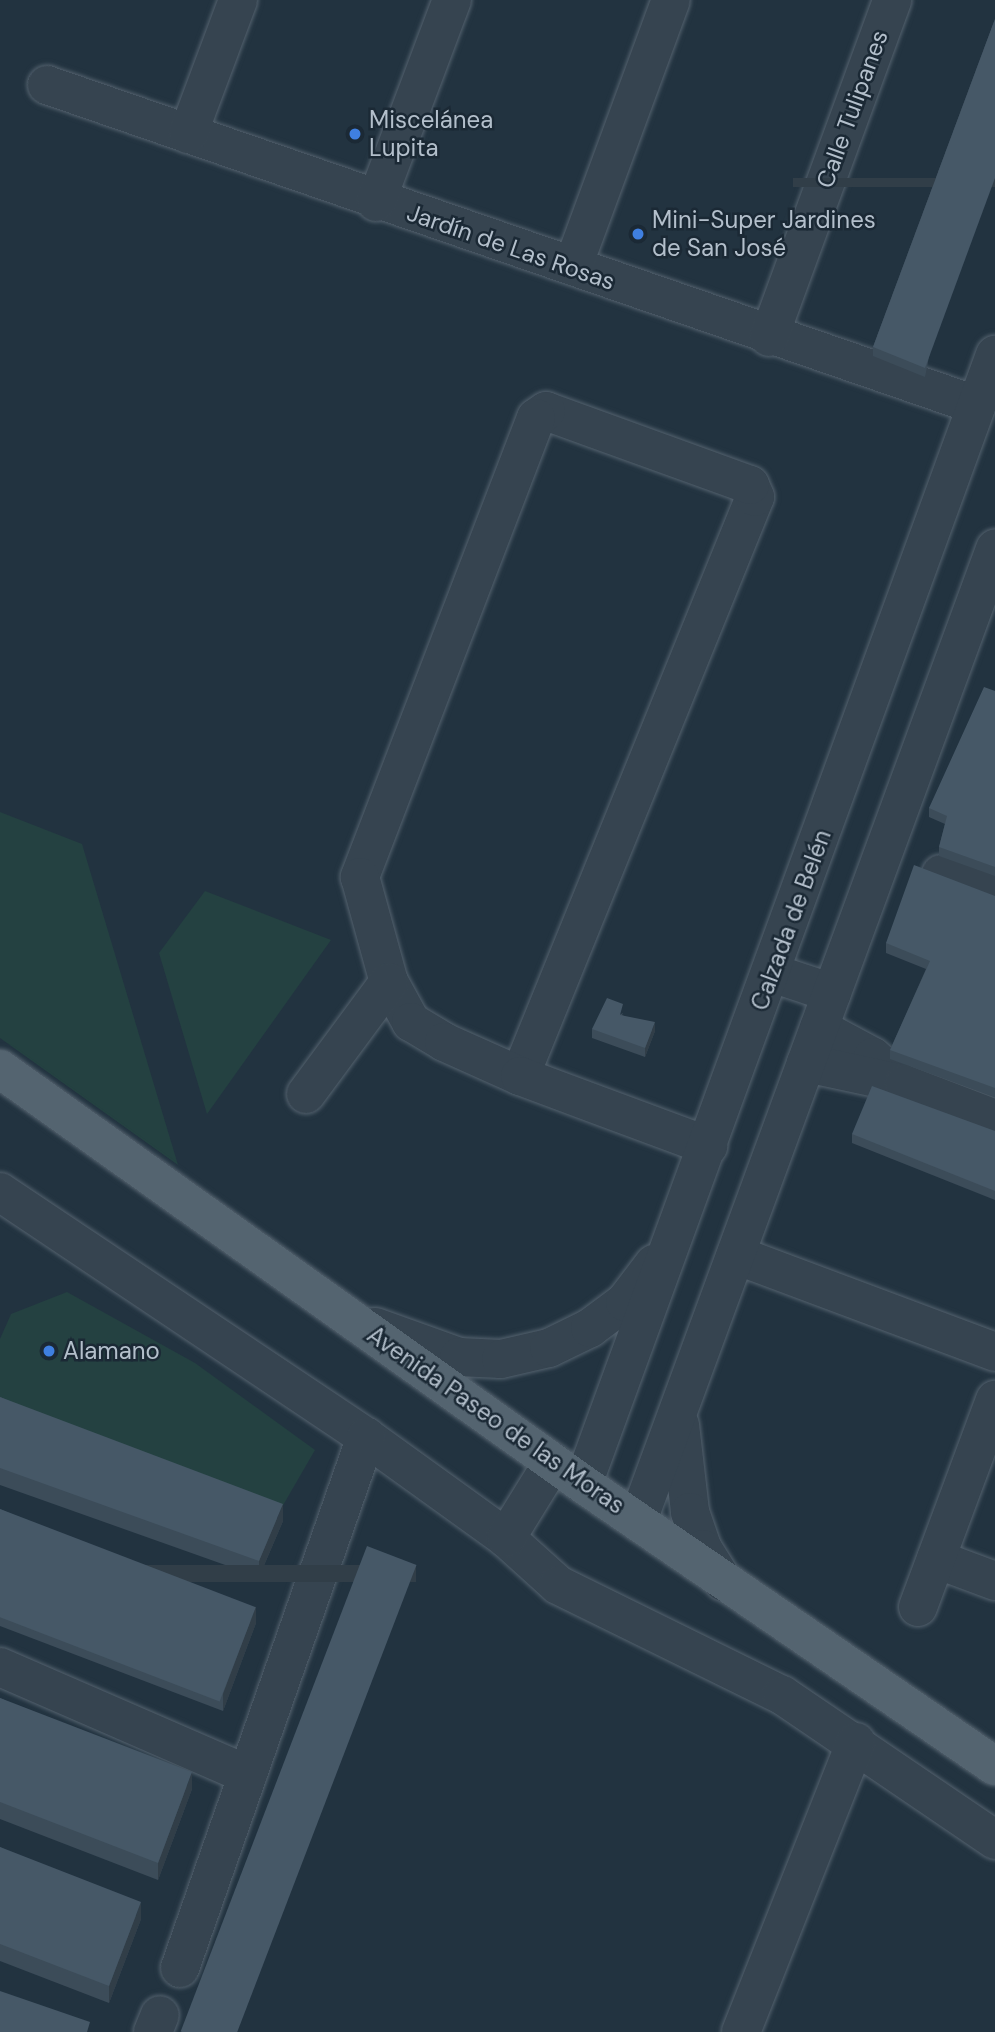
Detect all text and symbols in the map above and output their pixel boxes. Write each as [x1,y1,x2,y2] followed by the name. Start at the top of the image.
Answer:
[810,26,894,192] street label: Calle Tulipanes
[369,106,493,162] place label: Miscelánea Lupita
[347,126,363,142] marker: Miscelánea Lupita
[403,198,619,296] street label: Jardín de Las Rosas
[652,206,876,262] place label: Mini-Super Jardines de San José
[630,226,646,242] marker: Mini-Super Jardines de San José
[745,826,837,1014] street label: Calzada de Belén
[362,1320,630,1520] street label: Avenida Paseo de las Moras
[63,1337,160,1365] place label: Alamano
[41,1343,57,1359] marker: Alamano

